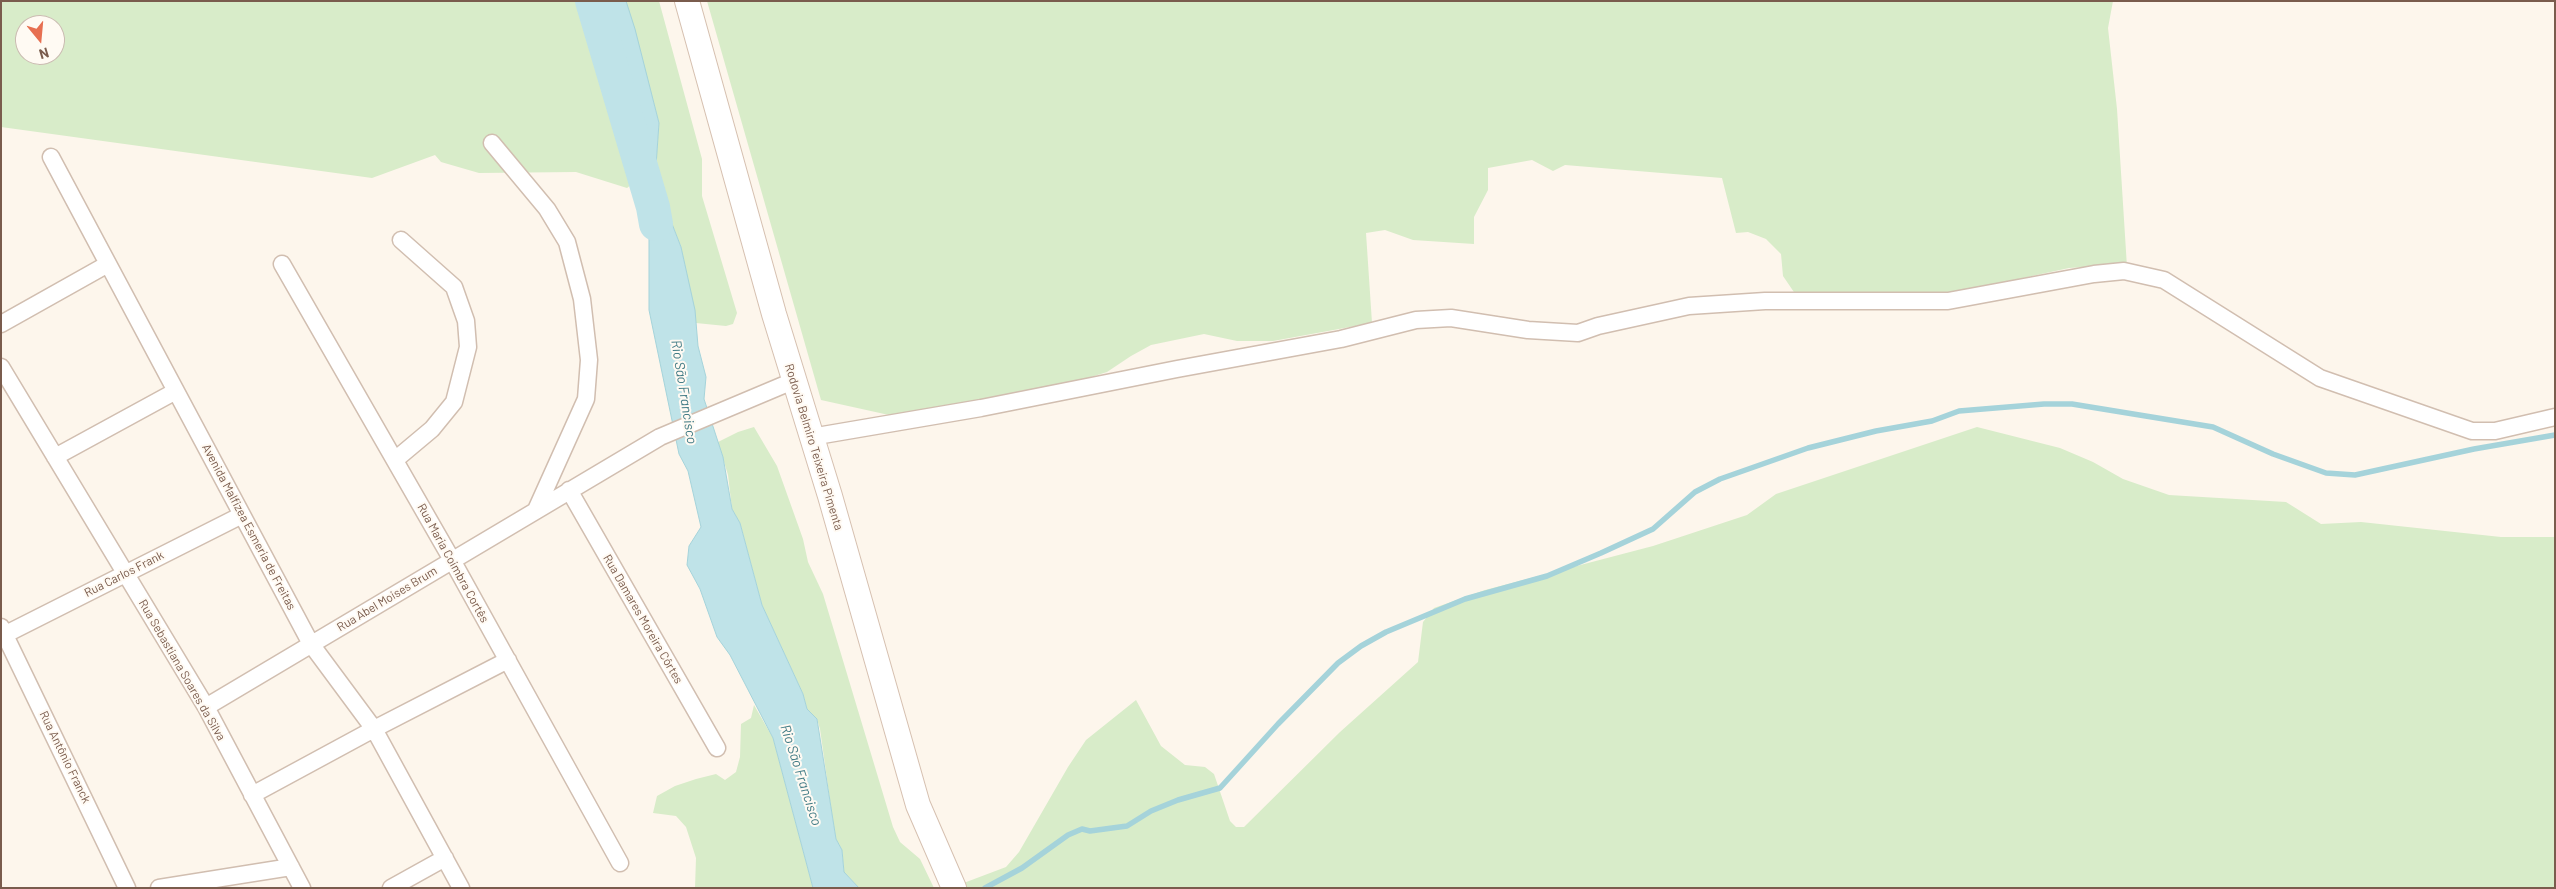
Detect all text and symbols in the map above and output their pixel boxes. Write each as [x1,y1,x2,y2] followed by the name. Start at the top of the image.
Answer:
[15,15,65,65] north arrow
[37,44,51,63] text: N
[667,339,701,445] water label: Rio São Francisco
[782,362,846,532] street label: Rodovia Belmiro Teixeira Pimenta
[199,442,299,612] street label: Avenida Malfizea Esmeria de Freitas
[414,501,492,625] street label: Rua Maria Coimbra Cortês
[82,548,166,600] street label: Rua Carlos Frank
[600,552,686,686] street label: Rua Damares Moreira Côrtes
[334,563,440,635] street label: Rua Abel Moises Brum
[136,597,228,743] street label: Rua Sebastiana Soares da Silva
[36,708,94,806] street label: Rua Antônio Franck
[777,722,825,828] water label: Rio São Francisco

